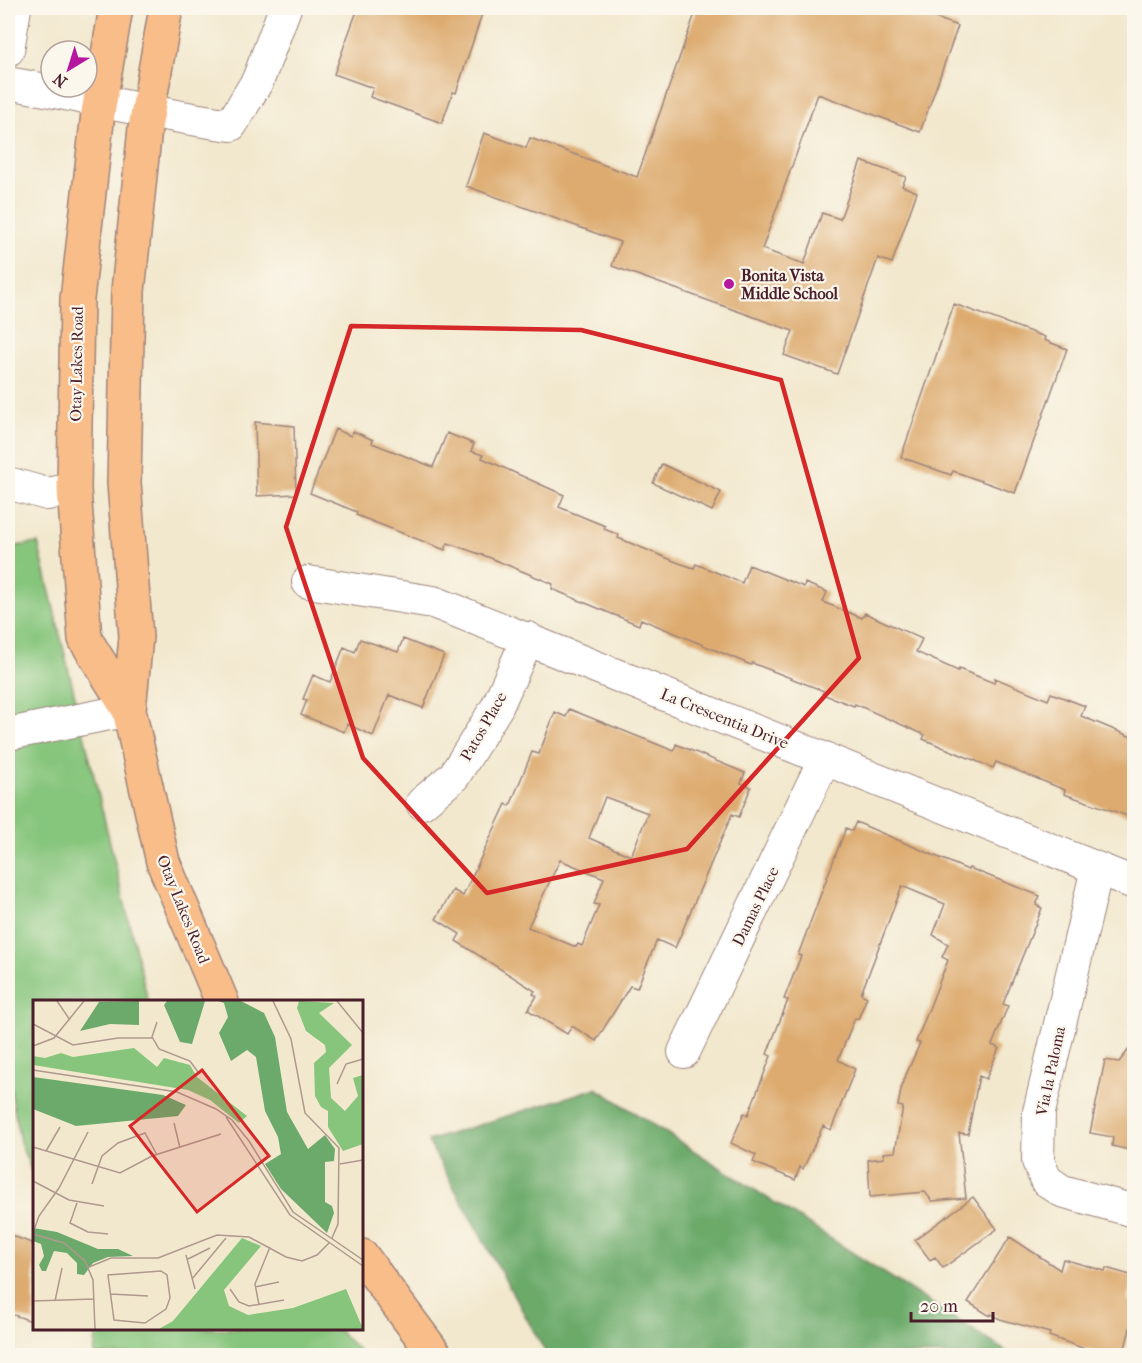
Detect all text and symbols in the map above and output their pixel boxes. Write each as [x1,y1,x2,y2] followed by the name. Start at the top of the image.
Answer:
[39,39,99,99] north arrow
[49,69,71,92] text: N
[740,266,839,303] place label: Bonita Vista Middle School
[722,277,736,291] marker: Bonita Vista Middle School
[66,306,87,422] street label: Otay Lakes Road
[658,684,792,753] street label: La Crescentia Drive
[456,688,511,764] street label: Patos Place
[153,852,214,967] street label: Otay Lakes Road
[728,863,783,949] street label: Damas Place
[33,1000,363,1330] inset map
[1032,1024,1069,1119] street label: Via la Paloma
[911,1285,994,1323] scale bar
[920,1296,958,1317] text: 20 m

